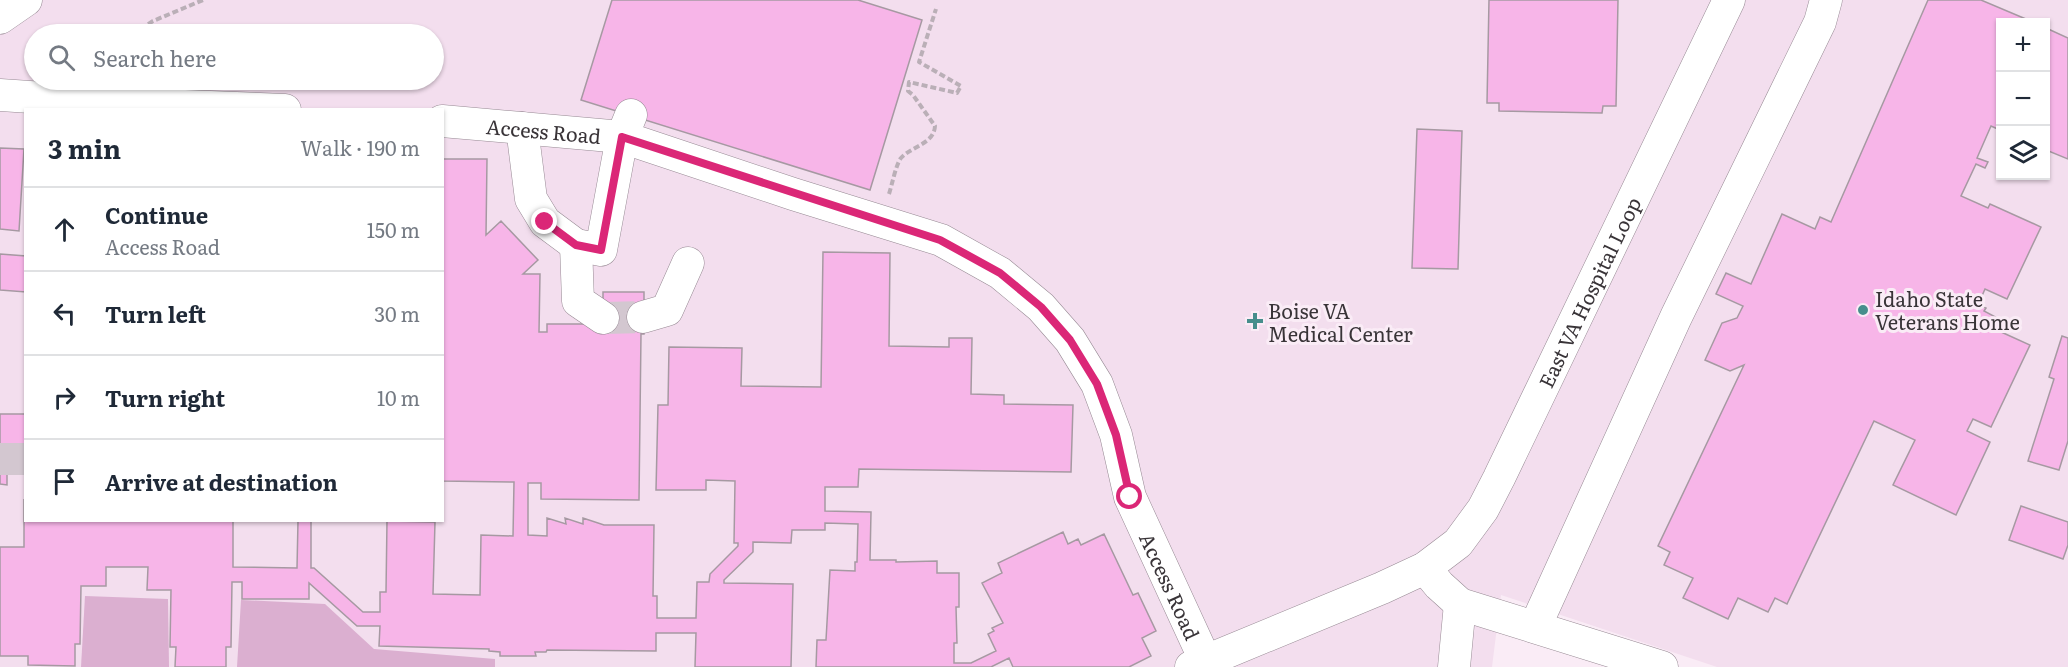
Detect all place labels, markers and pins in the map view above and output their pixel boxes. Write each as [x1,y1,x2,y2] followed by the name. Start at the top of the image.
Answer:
[1875,283,2020,336] place label: Idaho State Veterans Home
[1268,295,1413,348] place label: Boise VA Medical Center
[1856,303,1870,317] marker: Idaho State Veterans Home
[1246,312,1264,330] marker: Boise VA Medical Center

